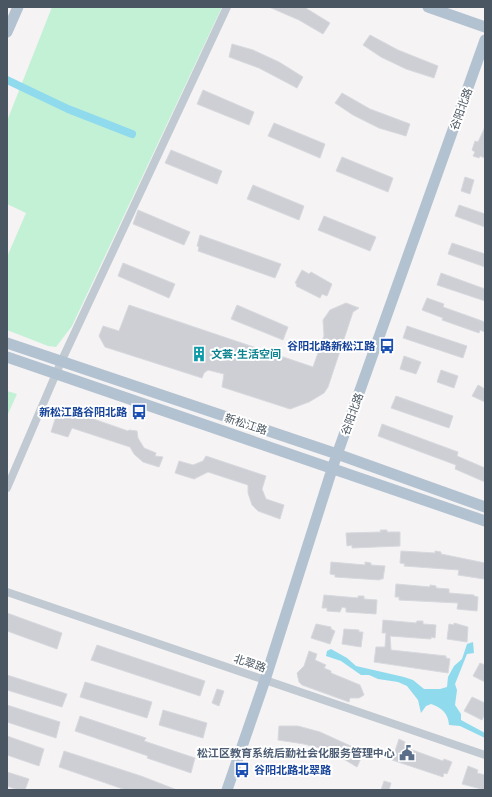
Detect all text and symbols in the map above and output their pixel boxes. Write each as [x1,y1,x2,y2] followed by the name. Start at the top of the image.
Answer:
[447,86,475,132] street label: 谷阳北路
[378,337,396,355] bus stop icon: 谷阳北路新松江路
[287,339,376,353] place label: 谷阳北路新松江路
[190,345,208,363] building icon: 文荟·生活空间
[211,347,281,361] place label: 文荟·生活空间
[338,391,366,437] street label: 谷阳北路
[130,403,148,421] bus stop icon: 新松江路谷阳北路
[39,405,128,419] place label: 新松江路谷阳北路
[223,411,269,437] street label: 新松江路
[232,651,268,675] street label: 北翠路
[398,744,416,762] public building icon: 松江区教育系统后勤社会化服务管理中心
[197,746,395,760] place label: 松江区教育系统后勤社会化服务管理中心
[233,761,251,779] bus stop icon: 谷阳北路北翠路
[254,763,332,777] place label: 谷阳北路北翠路

